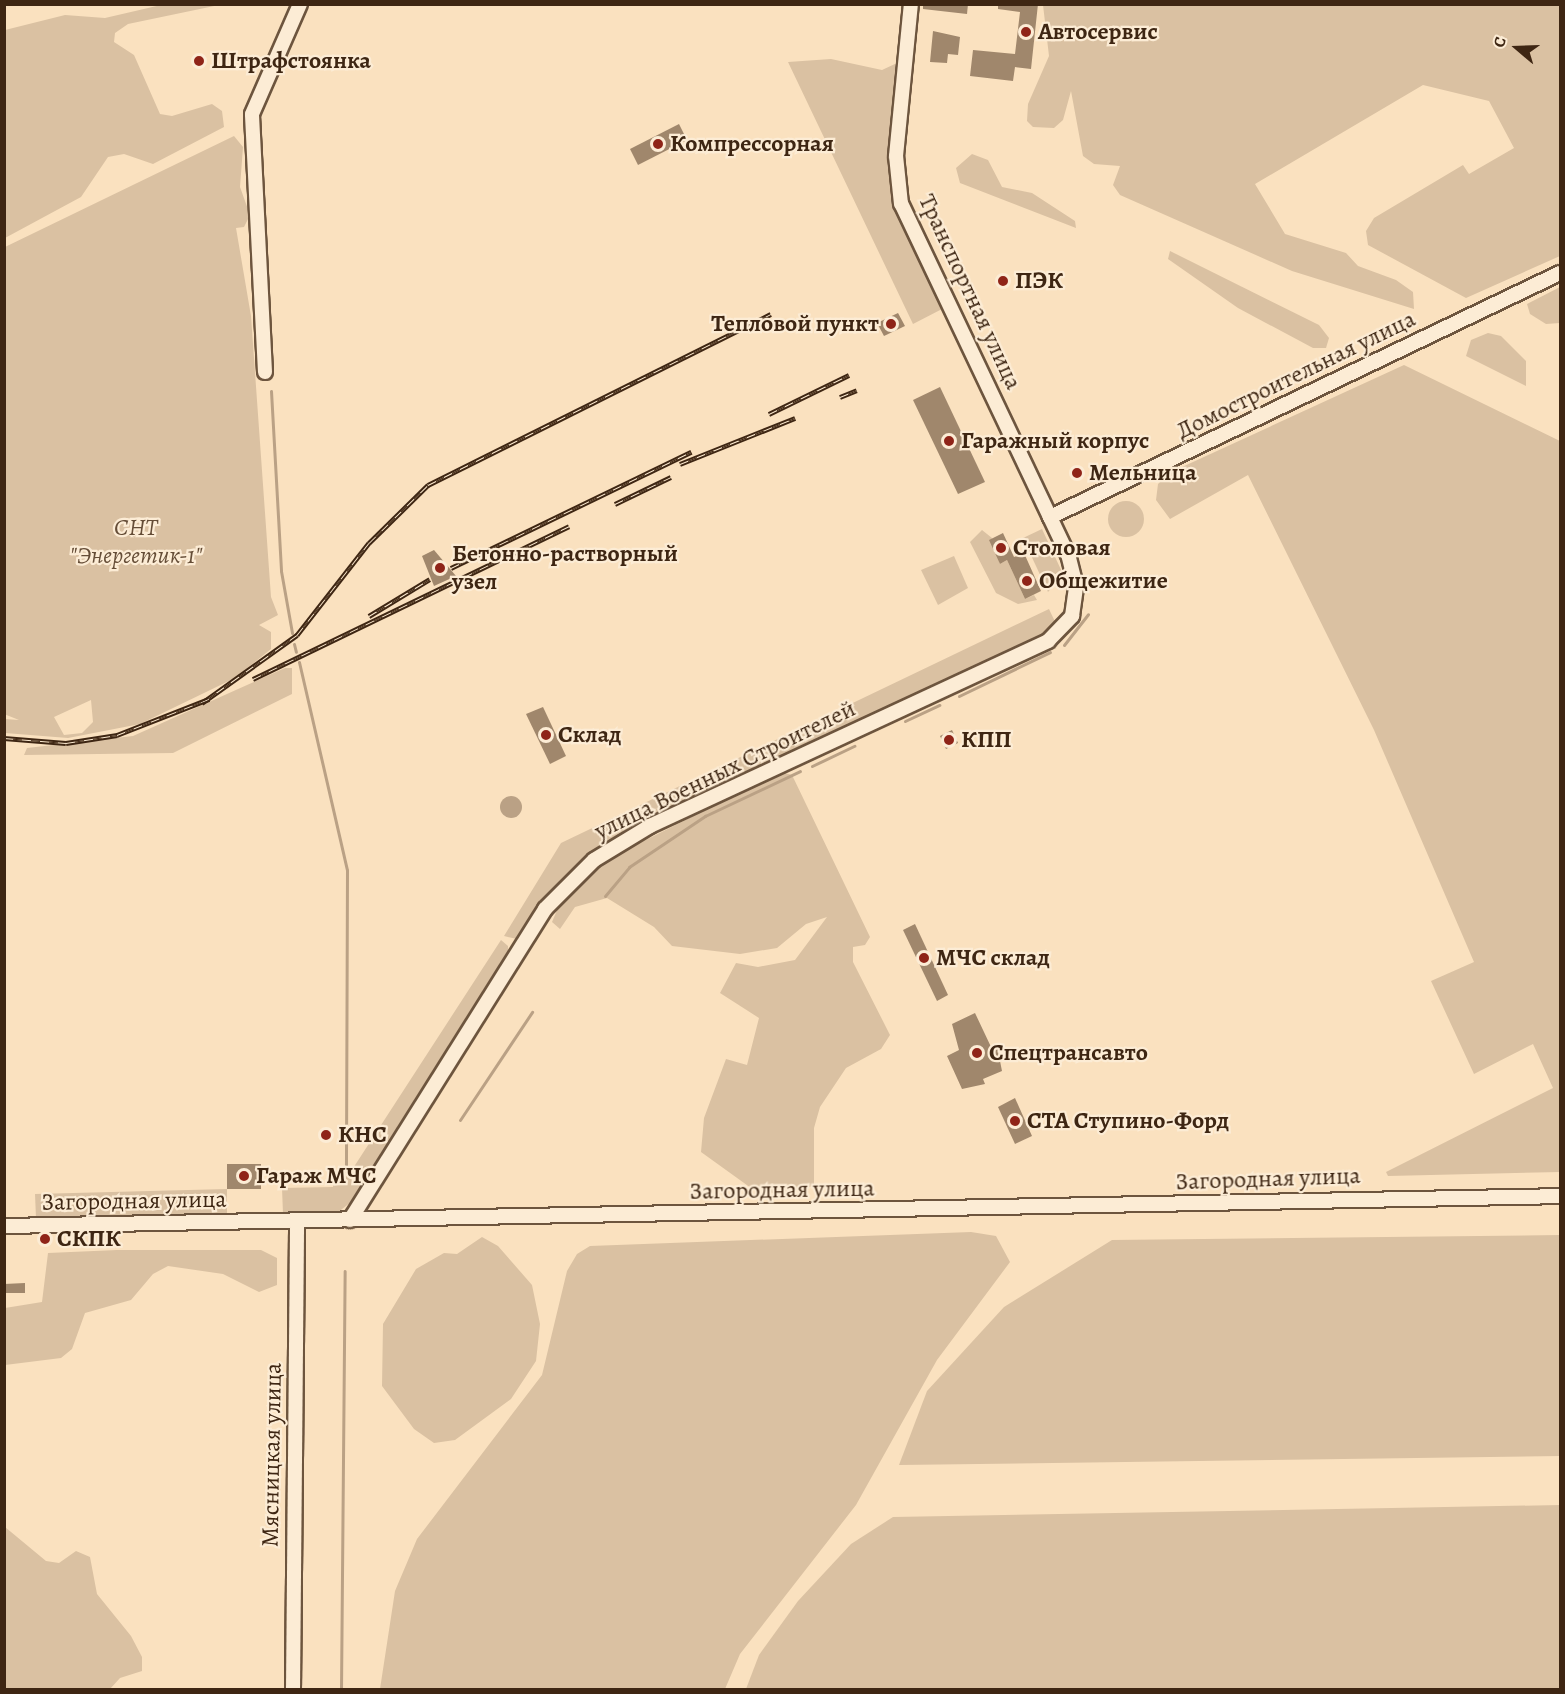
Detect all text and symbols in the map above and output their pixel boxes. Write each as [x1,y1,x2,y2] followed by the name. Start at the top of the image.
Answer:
[1038,18,1158,46] place label: Автосервис
[1487,18,1547,78] north arrow
[1019,25,1033,39] marker: Автосервис
[1488,34,1512,50] text: С
[211,47,371,75] place label: Штрафстоянка
[192,54,206,68] marker: Штрафстоянка
[670,130,834,158] place label: Компрессорная
[651,137,665,151] marker: Компрессорная
[912,190,1028,394] street label: Транспортная улица
[1015,267,1063,295] place label: ПЭК
[996,274,1010,288] marker: ПЭК
[1172,305,1420,445] street label: Домостроительная улица
[711,310,879,338] place label: Тепловой пункт
[884,317,898,331] marker: Тепловой пункт
[961,427,1149,455] place label: Гаражный корпус
[942,434,956,448] marker: Гаражный корпус
[1089,459,1197,487] place label: Мельница
[1070,466,1084,480] marker: Мельница
[70,514,202,570] park label: СНТ "Энергетик-1"
[1013,534,1111,562] place label: Столовая
[452,540,678,596] place label: Бетонно-растворный узел
[994,541,1008,555] marker: Столовая
[433,561,447,575] marker: Бетонно-растворный узел
[1039,567,1168,595] place label: Общежитие
[1020,574,1034,588] marker: Общежитие
[590,694,860,846] street label: улица Военных Строителей
[558,721,621,749] place label: Склад
[961,726,1012,754] place label: КПП
[539,728,553,742] marker: Склад
[942,733,956,747] marker: КПП
[936,944,1050,972] place label: МЧС склад
[917,951,931,965] marker: МЧС склад
[989,1039,1148,1067] place label: Спецтрансавто
[970,1046,984,1060] marker: Спецтрансавто
[1027,1107,1229,1135] place label: СТА Ступино-Форд
[1008,1114,1022,1128] marker: СТА Ступино-Форд
[338,1121,387,1149] place label: КНС
[319,1128,333,1142] marker: КНС
[1175,1161,1361,1197] street label: Загородная улица
[256,1162,376,1190] place label: Гараж МЧС
[237,1169,251,1183] marker: Гараж МЧС
[689,1174,875,1206] street label: Загородная улица
[41,1185,227,1217] street label: Загородная улица
[57,1225,121,1253] place label: СКПК
[38,1232,52,1246] marker: СКПК
[256,1363,288,1547] street label: Мясницкая улица

